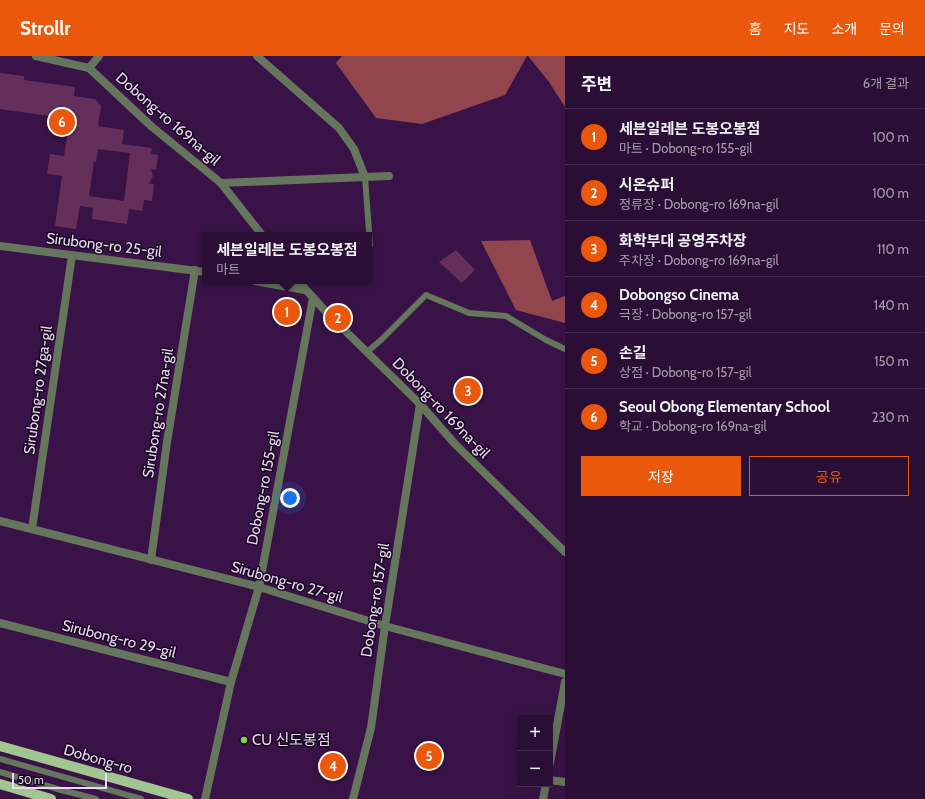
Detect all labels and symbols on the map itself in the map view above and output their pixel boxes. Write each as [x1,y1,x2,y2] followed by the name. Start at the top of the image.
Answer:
[112,69,224,170] street label: Dobong-ro 169na-gil
[49,107,75,137] pin: 6
[45,229,163,261] street label: Sirubong-ro 25-gil
[274,297,300,327] pin: 1
[325,303,351,333] pin: 2
[20,324,56,456] street label: Sirubong-ro 27ga-gil
[139,347,177,479] street label: Sirubong-ro 27na-gil
[389,354,494,462] street label: Dobong-ro 169na-gil
[455,376,481,406] pin: 3
[243,429,283,547] street label: Dobong-ro 155-gil
[280,488,300,508] your location
[357,541,393,658] street label: Dobong-ro 157-gil
[229,557,345,607] street label: Sirubong-ro 27-gil
[60,616,178,662] street label: Sirubong-ro 29-gil
[252,731,331,749] place label: CU 신도봉점
[239,735,249,745] marker: CU 신도봉점
[62,741,134,777] street label: Dobong-ro
[416,741,442,771] pin: 5
[320,751,346,781] pin: 4
[12,771,107,790] scale bar

